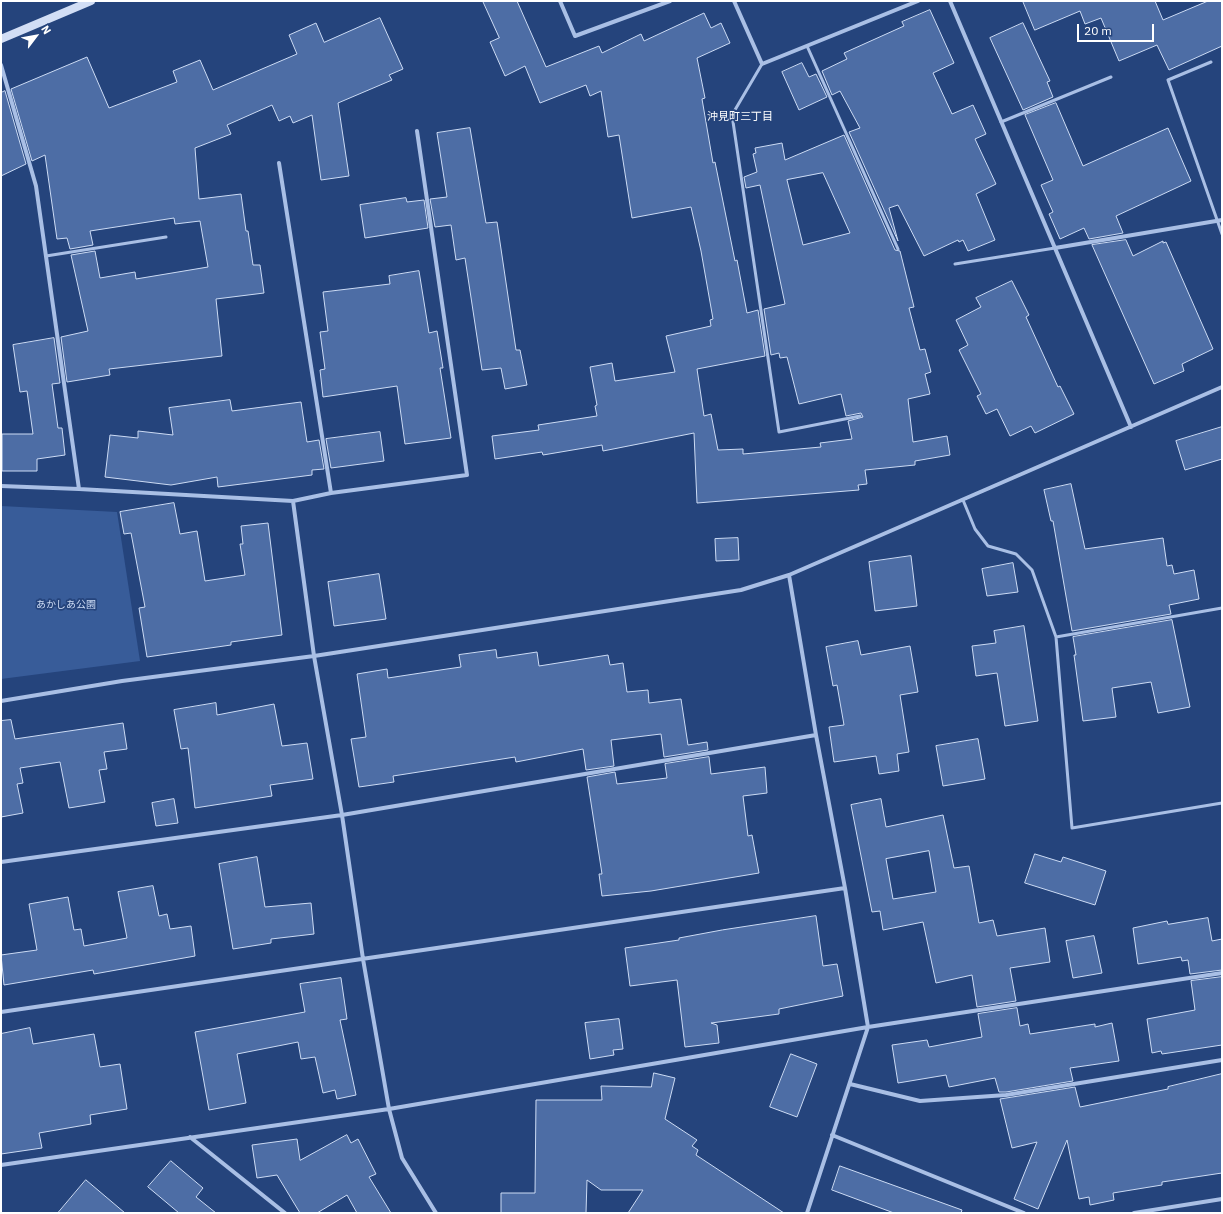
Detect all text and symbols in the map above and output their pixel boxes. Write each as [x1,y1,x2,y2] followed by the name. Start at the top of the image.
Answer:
[16,16,56,56] north arrow
[1079,16,1156,42] scale bar
[38,23,54,37] text: N
[1084,23,1112,38] text: 20 m
[707,110,773,124] district label: 沖見町三丁目
[36,599,96,611] park label: あかしあ公園

